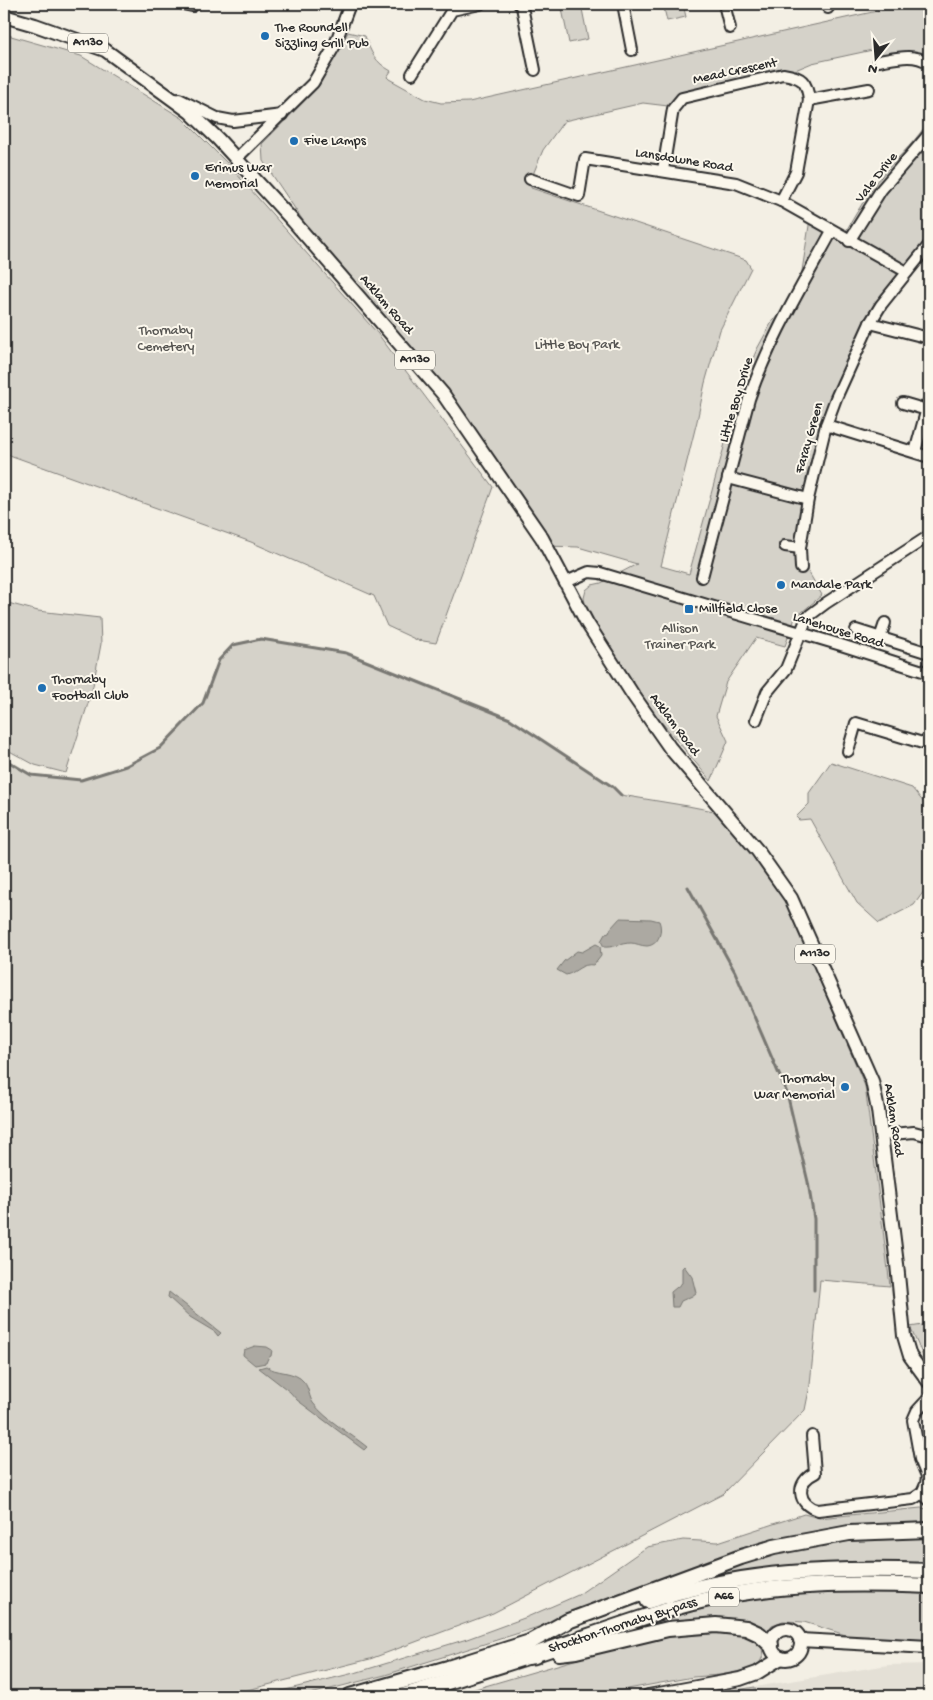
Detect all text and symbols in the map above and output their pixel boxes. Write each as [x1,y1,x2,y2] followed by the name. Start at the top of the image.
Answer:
[274,20,370,53] place label: The Roundell Sizzling Grill Pub
[259,30,271,42] marker: The Roundell Sizzling Grill Pub
[850,32,900,82] north arrow
[68,34,108,52] road number: A1130
[691,55,780,89] street label: Mead Crescent
[866,59,880,78] text: N
[303,133,367,150] place label: Five Lamps
[288,135,300,147] marker: Five Lamps
[634,145,736,177] street label: Lansdowne Road
[851,149,903,208] street label: Vale Drive
[205,160,272,193] place label: Erimus War Memorial
[189,170,201,182] marker: Erimus War Memorial
[355,272,418,340] street label: Acklam Road
[138,323,194,356] park label: Thornaby Cemetery
[535,337,621,354] park label: Little Boy Park
[395,350,435,370] road number: A1130
[716,355,758,445] street label: Little Boy Drive
[792,400,828,476] street label: Faray Green
[791,577,873,594] place label: Mandale Park
[775,579,787,591] marker: Mandale Park
[699,601,778,618] place label: Millfield Close
[683,603,695,615] marker: Millfield Close
[790,609,887,653] street label: Lanehouse Road
[644,621,717,654] park label: Allison Trainer Park
[51,672,129,705] place label: Thornaby Football Club
[36,682,48,694] marker: Thornaby Football Club
[645,690,704,761] street label: Acklam Road
[795,944,835,964] road number: A1130
[754,1071,835,1104] place label: Thornaby War Memorial
[839,1081,851,1093] marker: Thornaby War Memorial
[879,1082,907,1160] street label: Acklam Road
[709,1588,739,1606] road number: A66
[547,1594,700,1658] street label: Stockton-Thornaby By-pass

